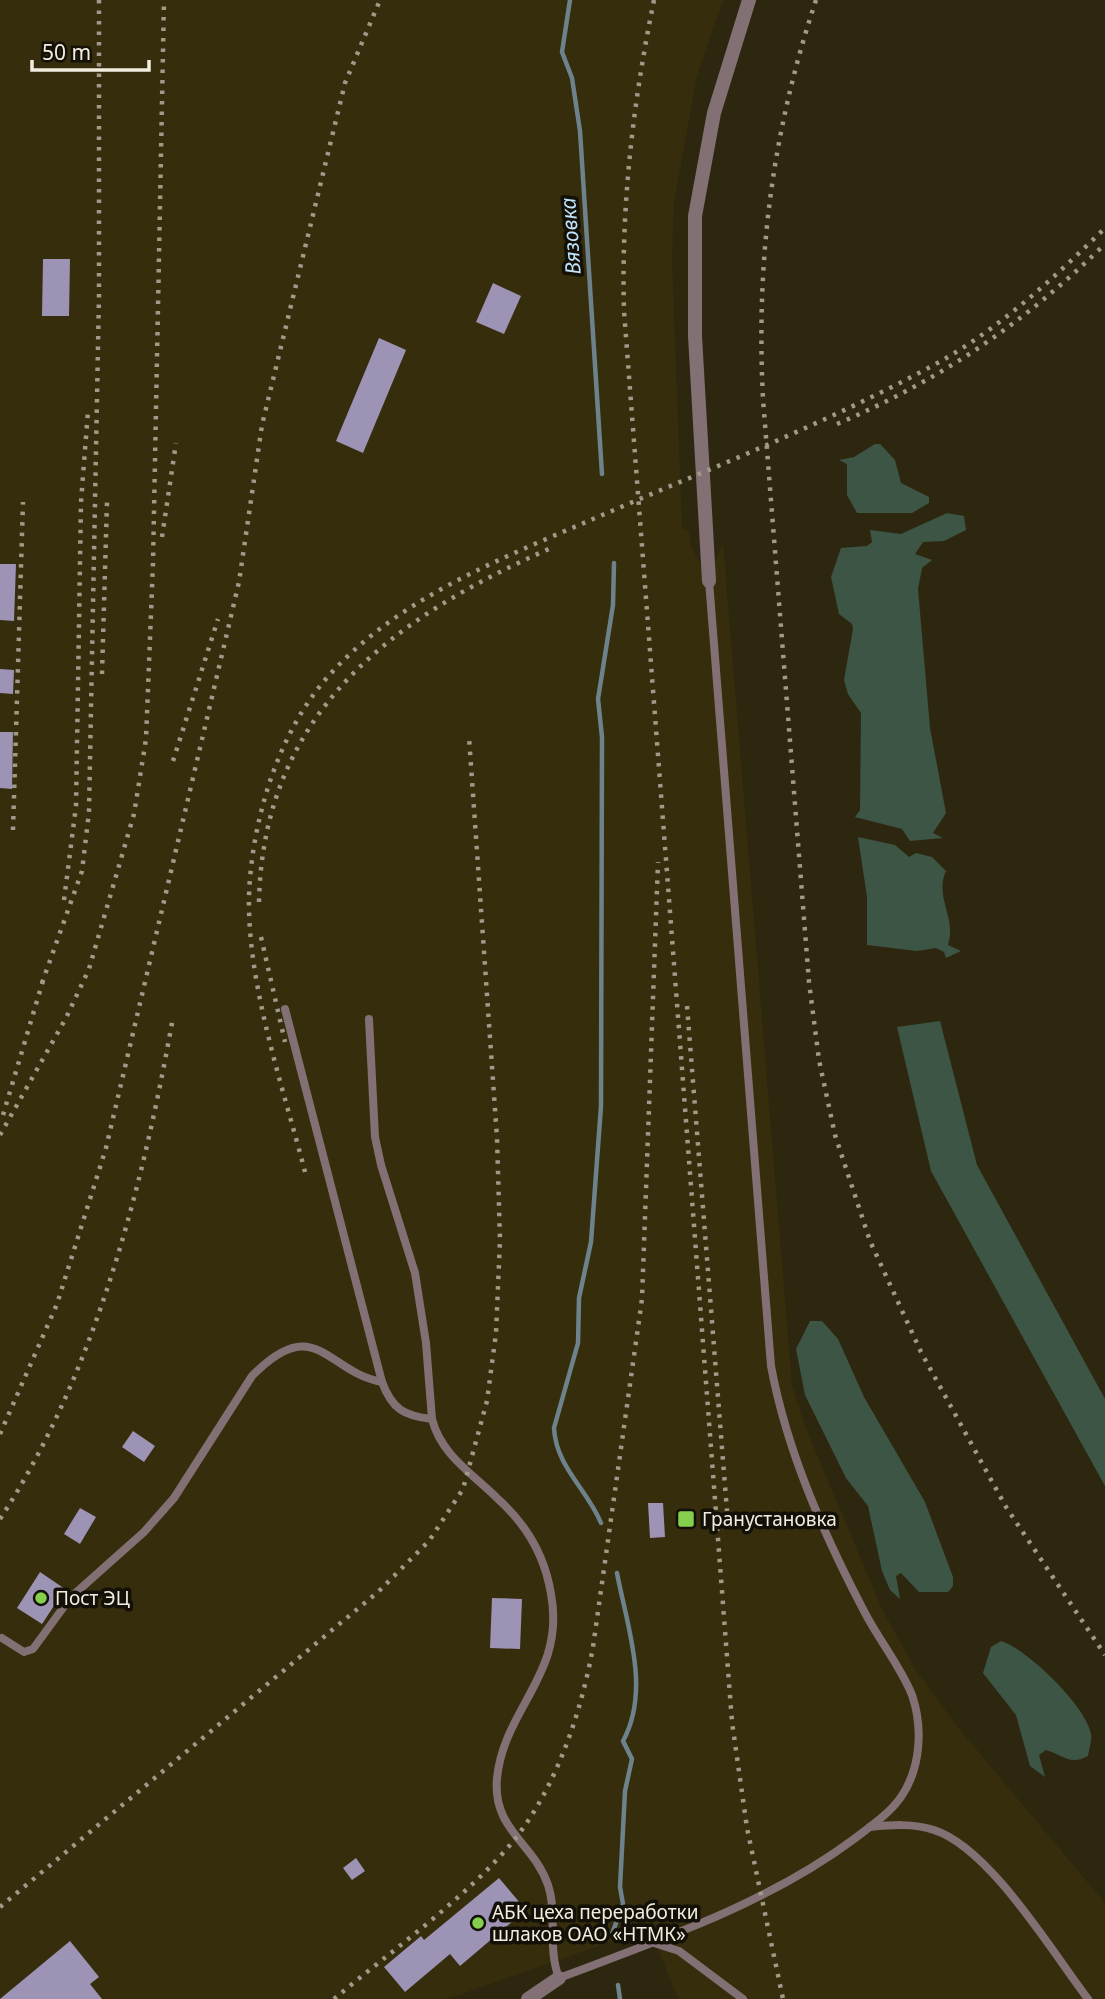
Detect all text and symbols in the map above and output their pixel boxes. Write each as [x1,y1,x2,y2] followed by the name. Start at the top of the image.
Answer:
[32,28,149,72] scale bar
[42,38,91,66] text: 50 m
[553,197,587,275] water label: Вязовка
[702,1506,837,1532] place label: Гранустановка
[676,1509,696,1529] marker: Гранустановка
[55,1585,130,1611] place label: Пост ЭЦ
[33,1590,49,1606] marker: Пост ЭЦ
[492,1899,698,1947] place label: АБК цеха переработки шлаков ОАО «НТМК»
[470,1915,486,1931] marker: АБК цеха переработки шлаков ОАО «НТМК»

